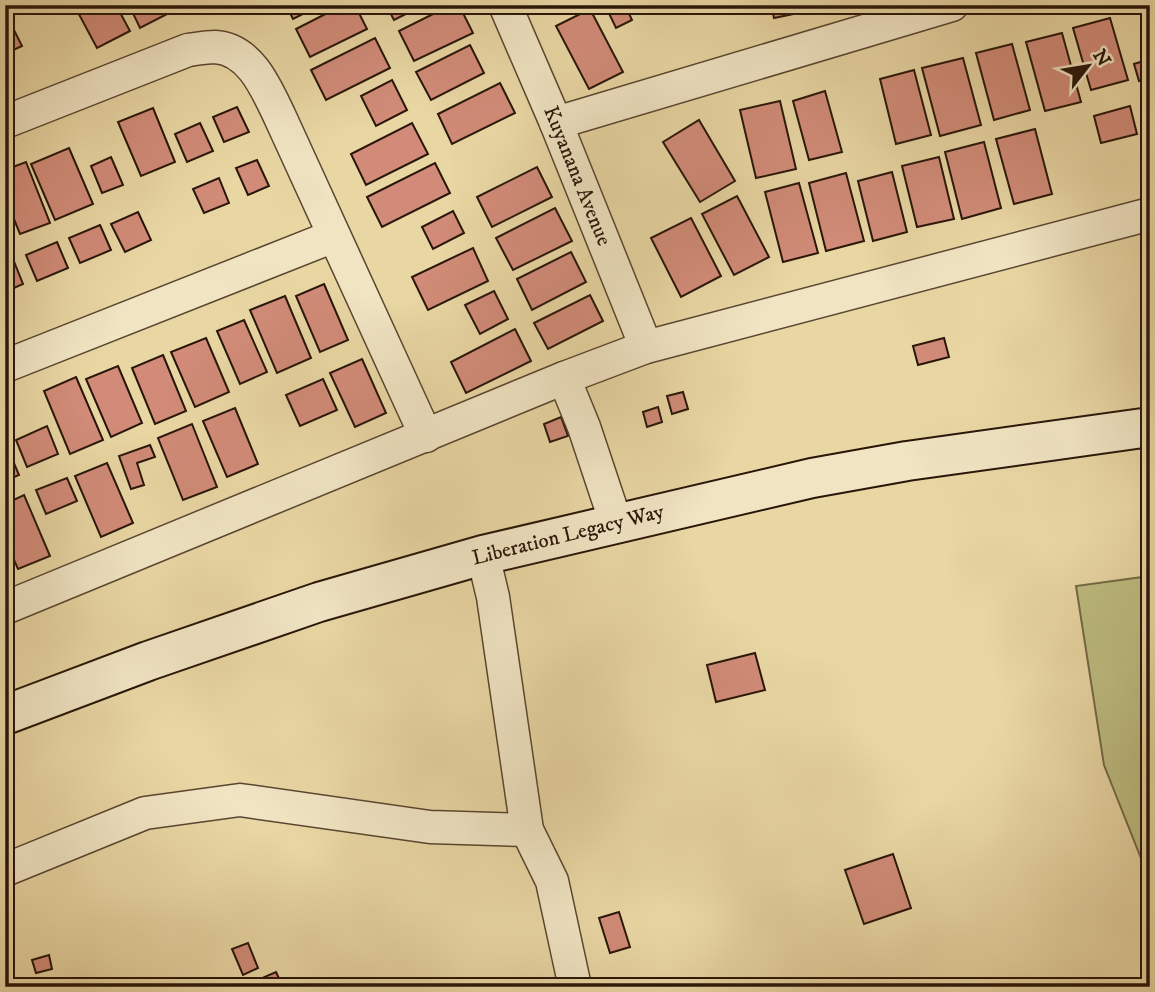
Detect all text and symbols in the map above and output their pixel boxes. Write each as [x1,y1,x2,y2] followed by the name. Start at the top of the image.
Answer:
[1054,32,1124,102] north arrow
[1087,45,1115,71] text: N
[537,102,617,250] street label: Kuyanana Avenue
[469,498,668,571] street label: Liberation Legacy Way

